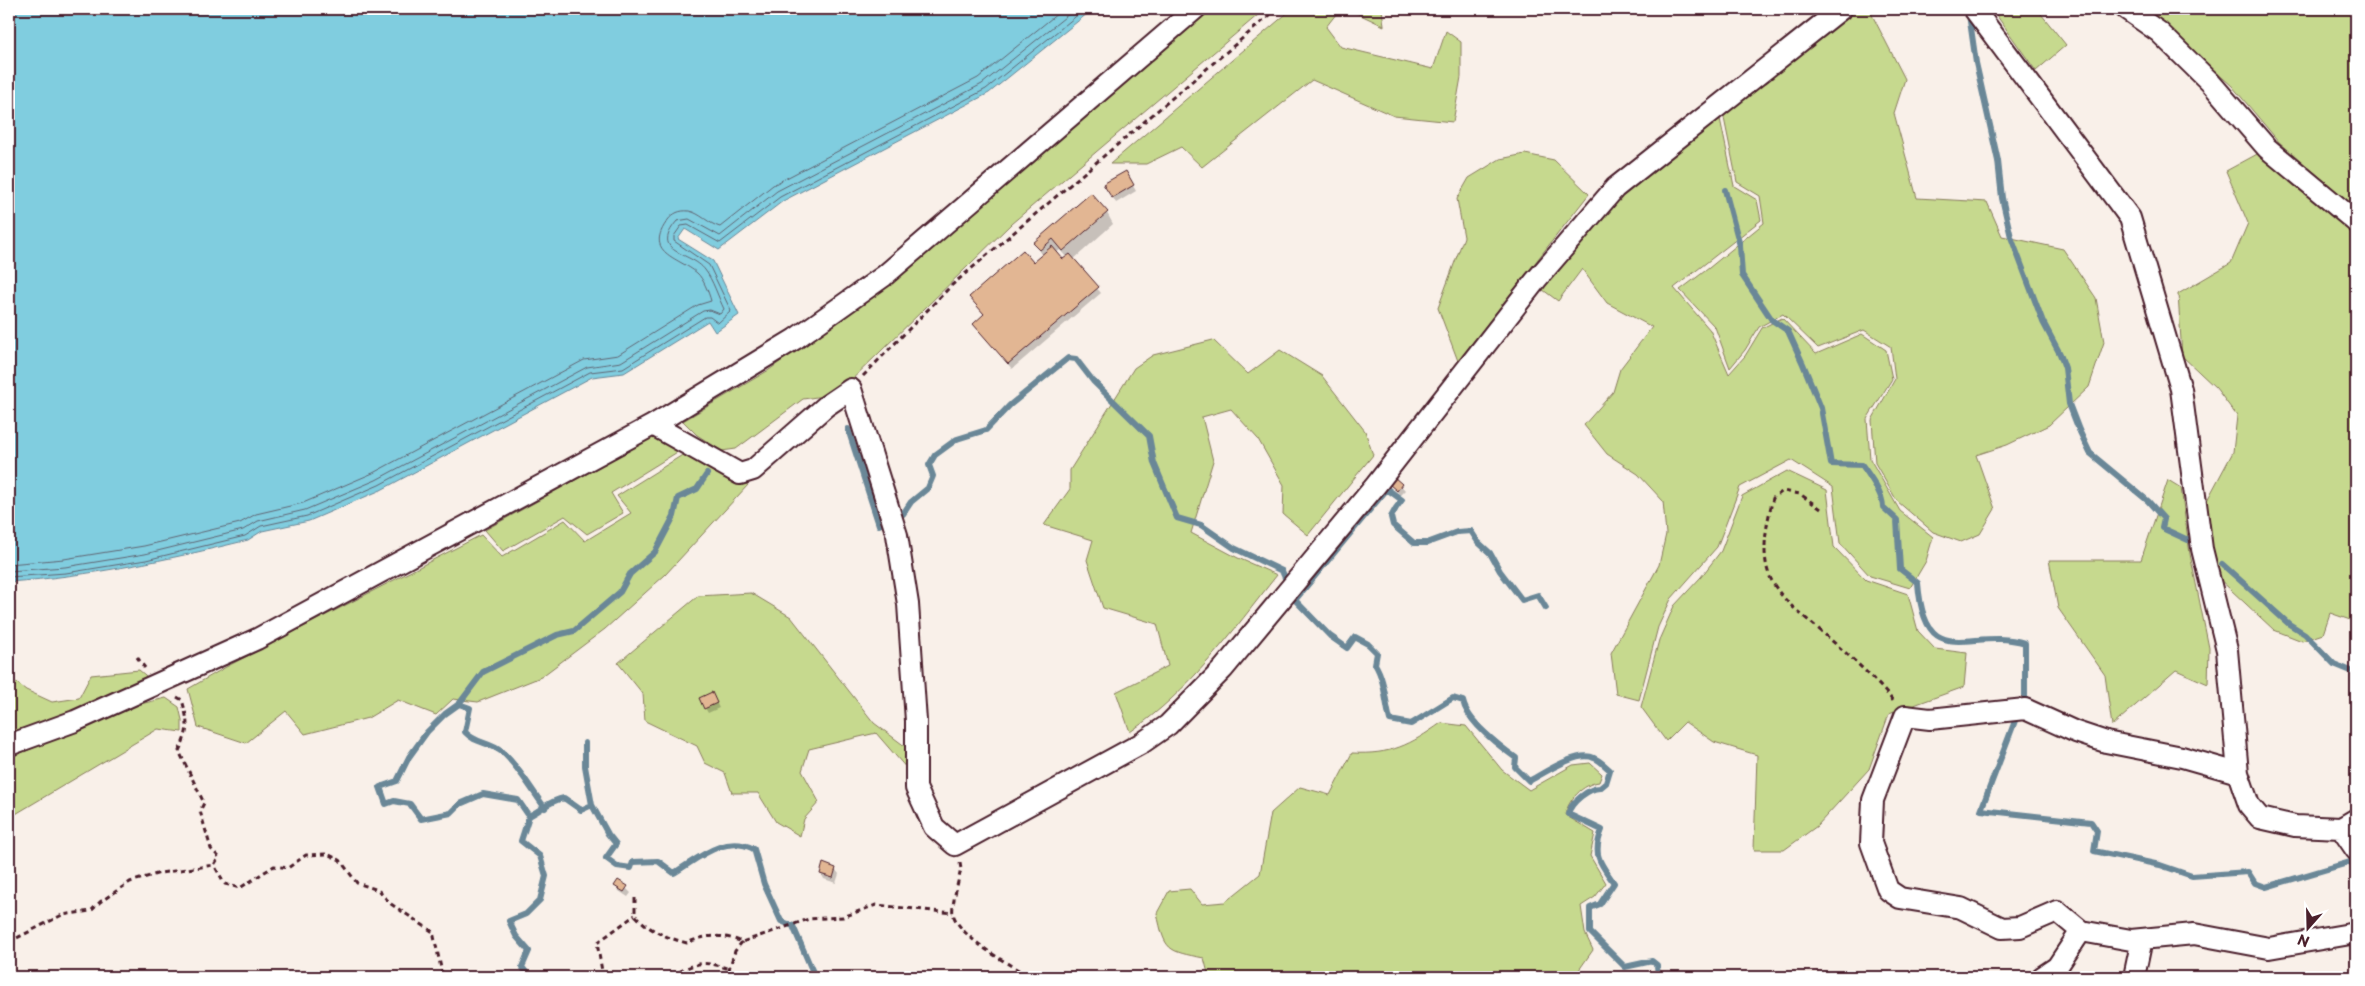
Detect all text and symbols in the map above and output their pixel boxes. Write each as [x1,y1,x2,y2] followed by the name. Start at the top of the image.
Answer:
[2282,904,2332,954] north arrow
[2295,929,2312,952] text: N

